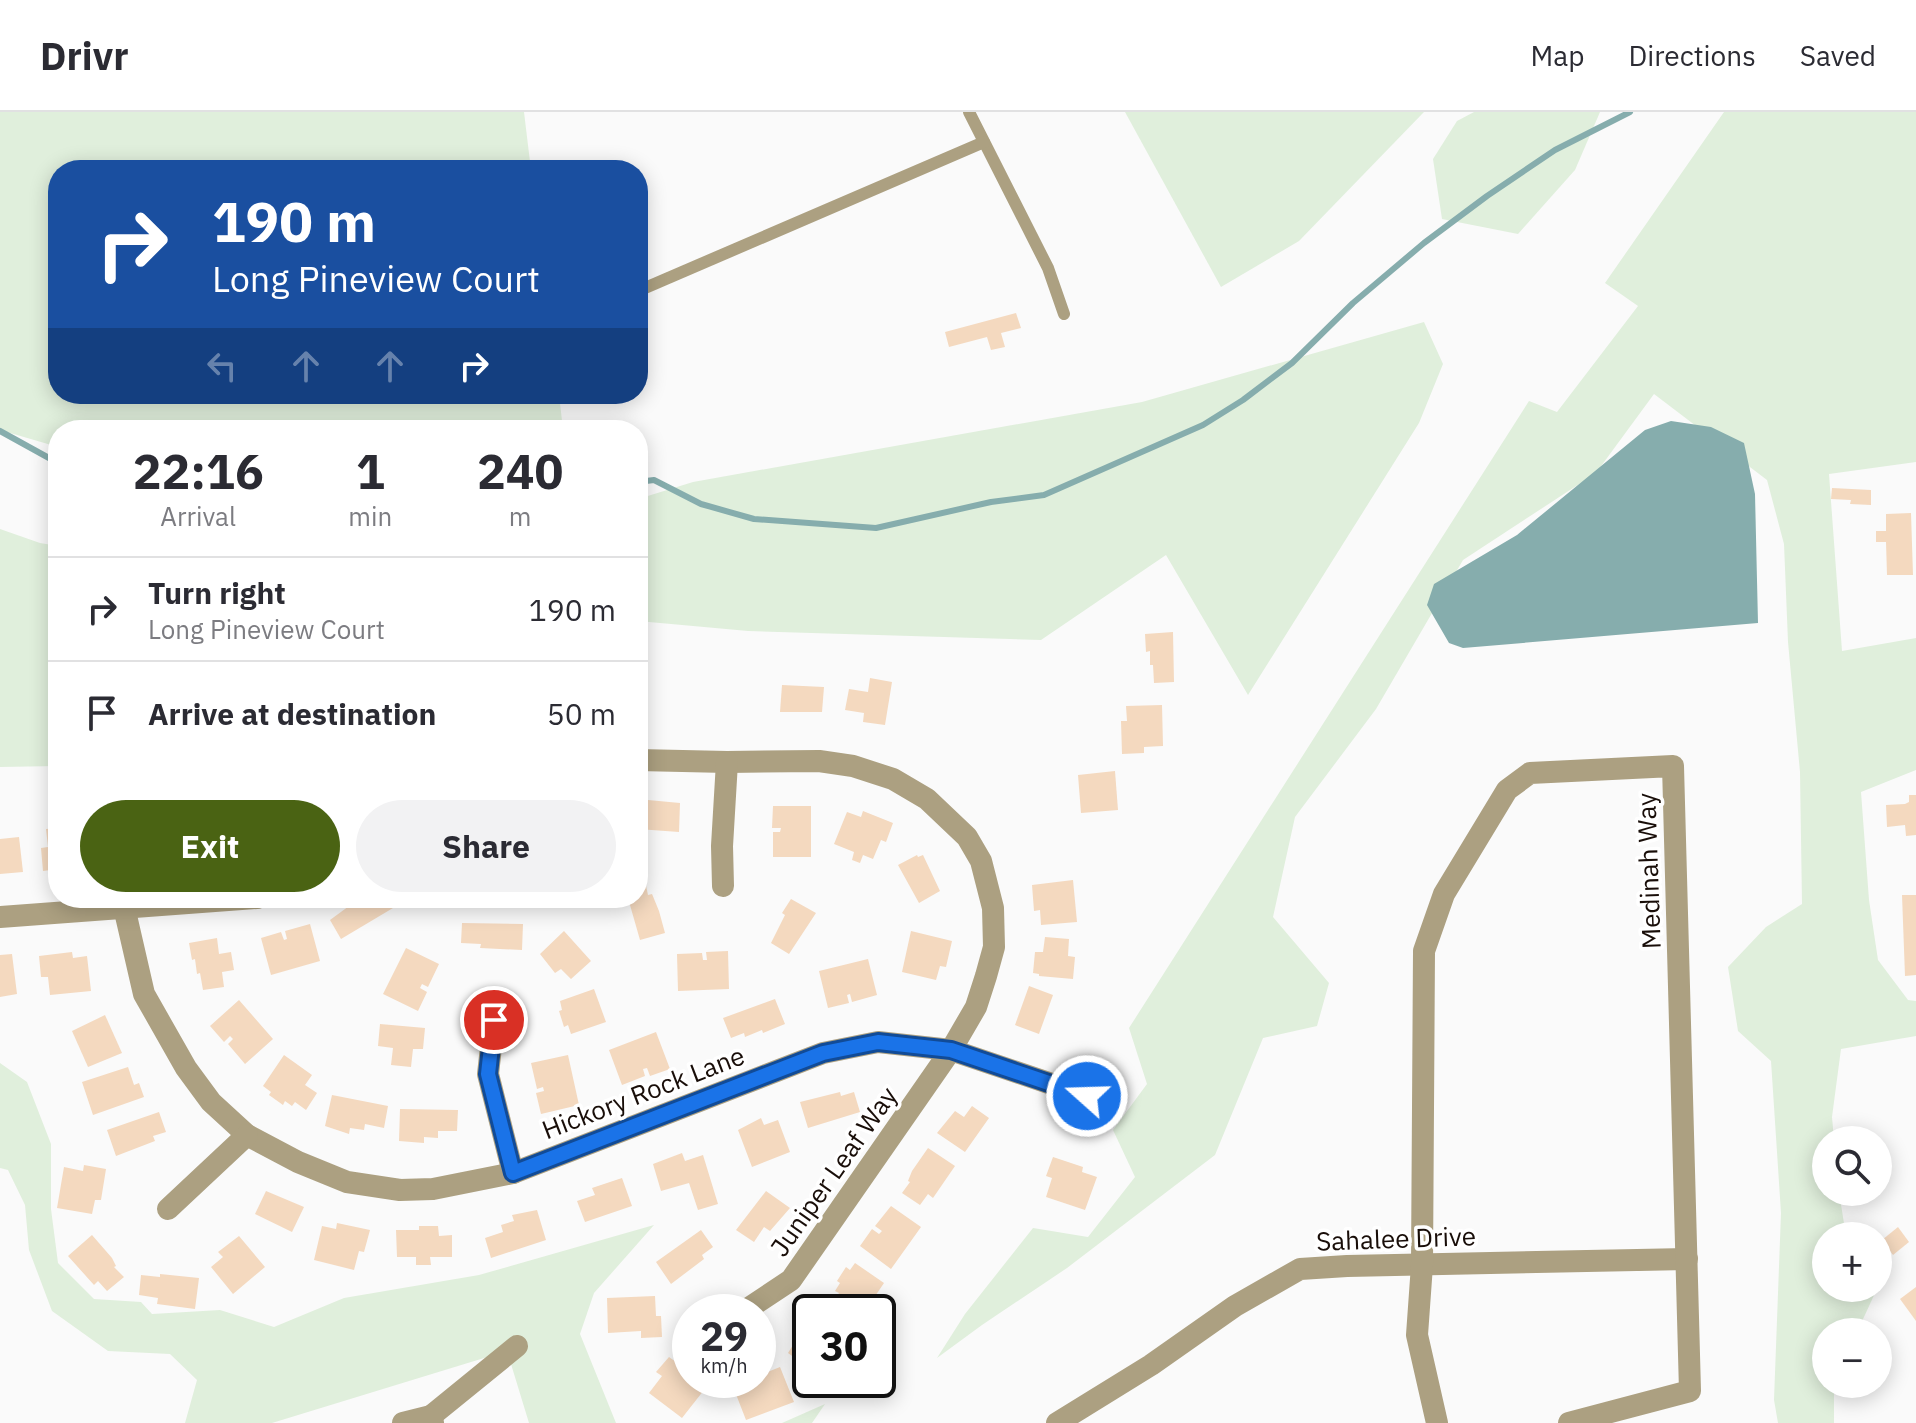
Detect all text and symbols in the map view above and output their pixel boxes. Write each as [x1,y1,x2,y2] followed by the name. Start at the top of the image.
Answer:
[40,31,129,80] text: Drivr
[1530,37,1584,74] text: Map
[1628,37,1756,74] text: Directions
[1800,37,1876,74] text: Saved
[212,185,376,257] text: 190 m
[80,192,184,296] icon: right
[212,255,540,302] text: Long Pineview Court
[200,344,244,388] icon: left
[284,344,328,388] icon: ahead
[368,344,412,388] icon: ahead
[452,344,496,388] icon: right
[133,440,264,502] text: 22:16
[356,440,385,502] text: 1
[477,440,563,502] text: 240
[160,499,236,533] text: Arrival
[348,499,392,533] text: min
[509,499,531,533] text: m
[148,573,286,612] text: Turn right
[80,587,124,631] icon: right
[529,590,616,629] text: 190 m
[148,612,385,646] text: Long Pineview Court
[80,691,124,735] icon: arrive
[148,694,436,733] text: Arrive at destination
[547,694,616,733] text: 50 m
[1628,792,1668,950] street label: Medinah Way
[80,800,340,892] button: Exit
[356,800,616,892] button: Share
[460,986,528,1054] pin
[472,998,516,1042] icon: arrive
[537,1038,749,1146] street label: Hickory Rock Lane
[1045,1054,1129,1138] position arrow
[762,1080,904,1262] street label: Juniper Leaf Way
[1812,1126,1892,1398] map controls
[1812,1126,1892,1206] button: search
[1316,1218,1476,1258] street label: Sahalee Drive
[1812,1222,1892,1302] button: +
[792,1294,896,1398] speed limit sign: 30
[700,1310,748,1362] text: 29
[1812,1318,1892,1398] button: −
[700,1352,748,1379] text: km/h

